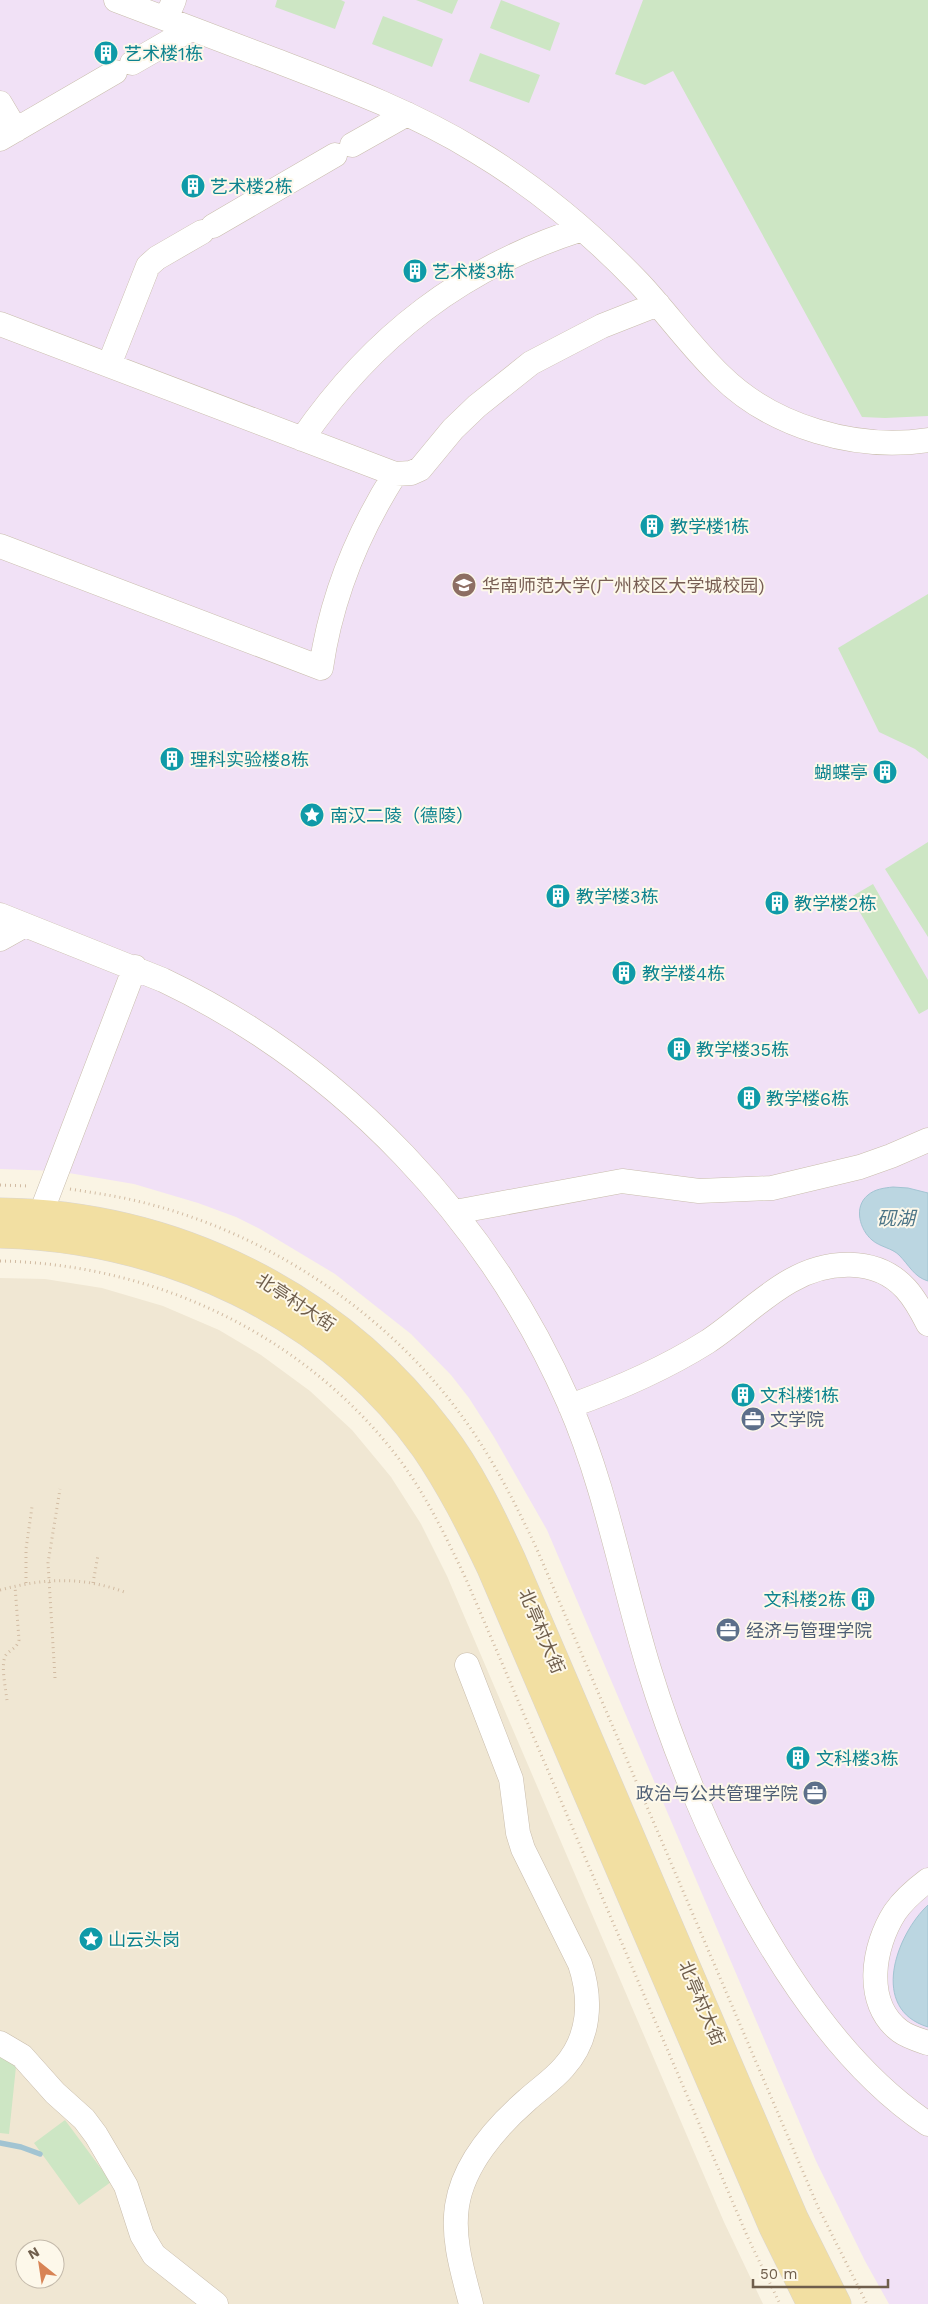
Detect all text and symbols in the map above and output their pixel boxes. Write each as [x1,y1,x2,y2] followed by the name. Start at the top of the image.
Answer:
[93,40,119,66] building icon: 艺术楼1栋
[124,43,203,64] place label: 艺术楼1栋
[180,173,206,199] building icon: 艺术楼2栋
[210,176,293,197] place label: 艺术楼2栋
[402,258,428,284] building icon: 艺术楼3栋
[432,261,515,282] place label: 艺术楼3栋
[639,513,665,539] building icon: 教学楼1栋
[670,516,749,537] place label: 教学楼1栋
[451,572,477,598] school or university icon: 华南师范大学(广州校区大学城校园)
[482,575,765,596] place label: 华南师范大学(广州校区大学城校园)
[159,746,185,772] building icon: 理科实验楼8栋
[190,749,309,770] place label: 理科实验楼8栋
[872,759,898,785] building icon: 蝴蝶亭
[814,762,868,783] place label: 蝴蝶亭
[299,802,325,828] place icon: 南汉二陵（德陵）
[330,805,474,826] place label: 南汉二陵（德陵）
[545,883,571,909] building icon: 教学楼3栋
[576,886,659,907] place label: 教学楼3栋
[764,890,790,916] building icon: 教学楼2栋
[794,893,877,914] place label: 教学楼2栋
[611,960,637,986] building icon: 教学楼4栋
[642,963,725,984] place label: 教学楼4栋
[666,1036,692,1062] building icon: 教学楼35栋
[696,1039,789,1060] place label: 教学楼35栋
[736,1085,762,1111] building icon: 教学楼6栋
[766,1088,849,1109] place label: 教学楼6栋
[877,1207,918,1230] water label: 砚湖
[253,1269,339,1335] street label: 北亭村大街
[730,1382,756,1408] building icon: 文科楼1栋
[760,1385,839,1406] place label: 文科楼1栋
[740,1406,766,1432] office icon: 文学院
[770,1409,824,1430] place label: 文学院
[515,1585,569,1677] street label: 北亭村大街
[850,1586,876,1612] building icon: 文科楼2栋
[764,1589,846,1610] place label: 文科楼2栋
[715,1617,741,1643] office icon: 经济与管理学院
[746,1620,872,1641] place label: 经济与管理学院
[785,1745,811,1771] building icon: 文科楼3栋
[816,1748,899,1769] place label: 文科楼3栋
[802,1780,828,1806] office icon: 政治与公共管理学院
[636,1783,798,1804] place label: 政治与公共管理学院
[78,1926,104,1952] place icon: 山云头岗
[108,1929,180,1950] place label: 山云头岗
[675,1957,729,2049] street label: 北亭村大街
[15,2239,65,2289] north arrow
[25,2243,42,2262] text: N
[753,2256,888,2288] scale bar
[760,2265,797,2283] text: 50 m

